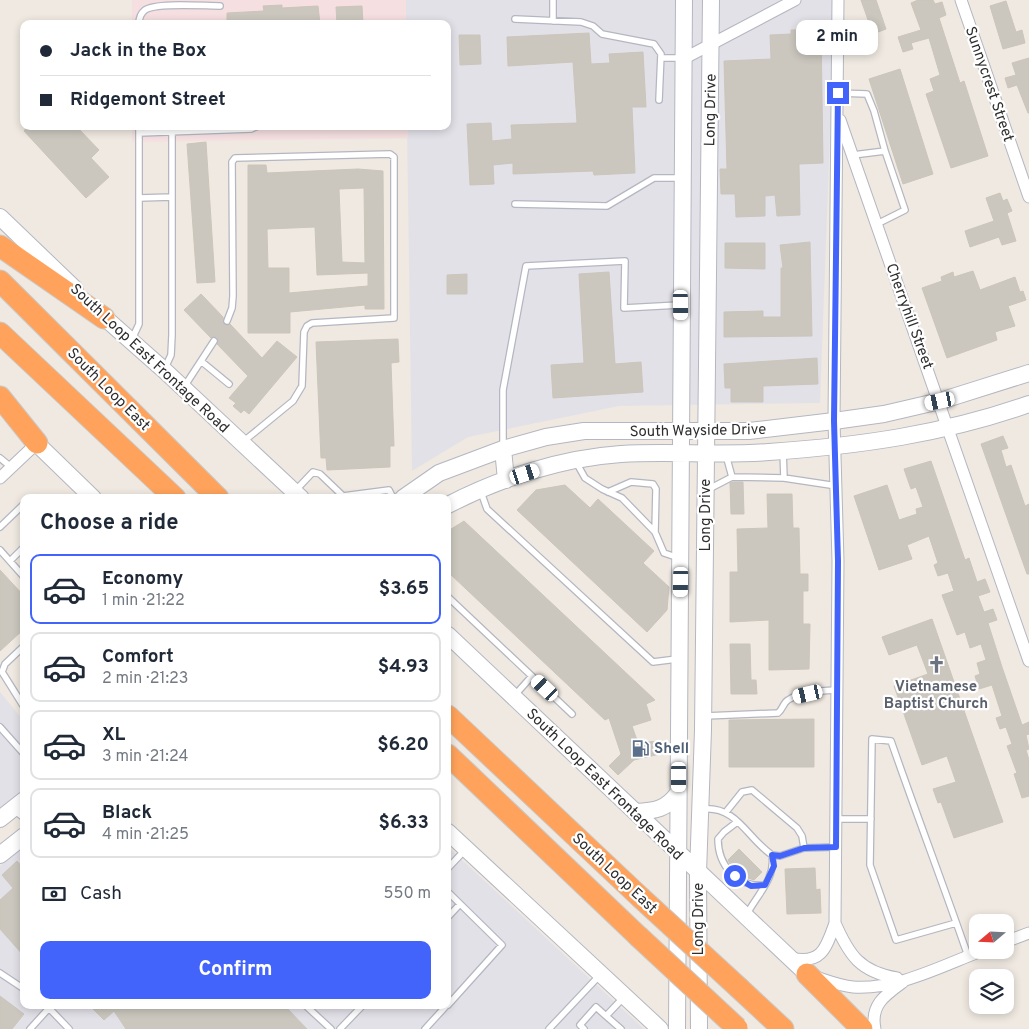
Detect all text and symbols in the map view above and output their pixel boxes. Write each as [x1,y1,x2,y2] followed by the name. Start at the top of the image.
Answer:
[797,21,879,56] callout: 2 min
[960,24,1017,145] street label: Sunnycrest Street
[816,27,858,47] text: 2 min
[70,39,207,63] text: Jack in the Box
[701,73,722,147] street label: Long Drive
[827,82,849,104] route end
[70,88,226,112] text: Ridgemont Street
[881,261,937,372] street label: Cherryhill Street
[67,280,233,436] street label: South Loop East Frontage Road
[673,290,688,320] car
[64,344,154,434] street label: South Loop East
[923,391,956,411] car
[630,421,767,442] street label: South Wayside Drive
[508,462,541,486] car
[697,479,716,551] street label: Long Drive
[40,510,178,537] text: Choose a ride
[42,567,87,612] icon: car
[102,567,183,591] text: Economy
[673,567,688,597] car
[379,577,429,601] text: $3.65
[102,591,185,611] text: 1 min · 21:22
[42,645,87,690] icon: car
[102,645,174,669] text: Comfort
[378,655,429,679] text: $4.93
[926,655,946,675] church icon: Vietnamese Baptist Church
[102,669,188,689] text: 2 min · 21:23
[528,672,561,704] car
[884,678,988,714] place label: Vietnamese Baptist Church
[791,683,824,705] car
[522,705,686,865] street label: South Loop East Frontage Road
[42,723,87,768] icon: car
[102,723,125,747] text: XL
[377,733,429,757] text: $6.20
[630,738,650,758] fuel station icon: Shell
[654,740,689,759] place label: Shell
[102,747,188,767] text: 3 min · 21:24
[671,762,686,792] car
[42,801,87,846] icon: car
[102,801,152,825] text: Black
[378,811,429,835] text: $6.33
[102,825,189,845] text: 4 min · 21:25
[567,830,661,918] street label: South Loop East
[724,865,746,887] route start
[40,880,68,908] icon: cash
[80,882,122,906] text: Cash
[690,883,709,955] street label: Long Drive
[384,884,431,904] text: 550 m
[969,914,1014,959] north arrow
[969,914,1014,1014] map controls
[40,941,431,999] button: Confirm
[969,969,1014,1014] button: layers

